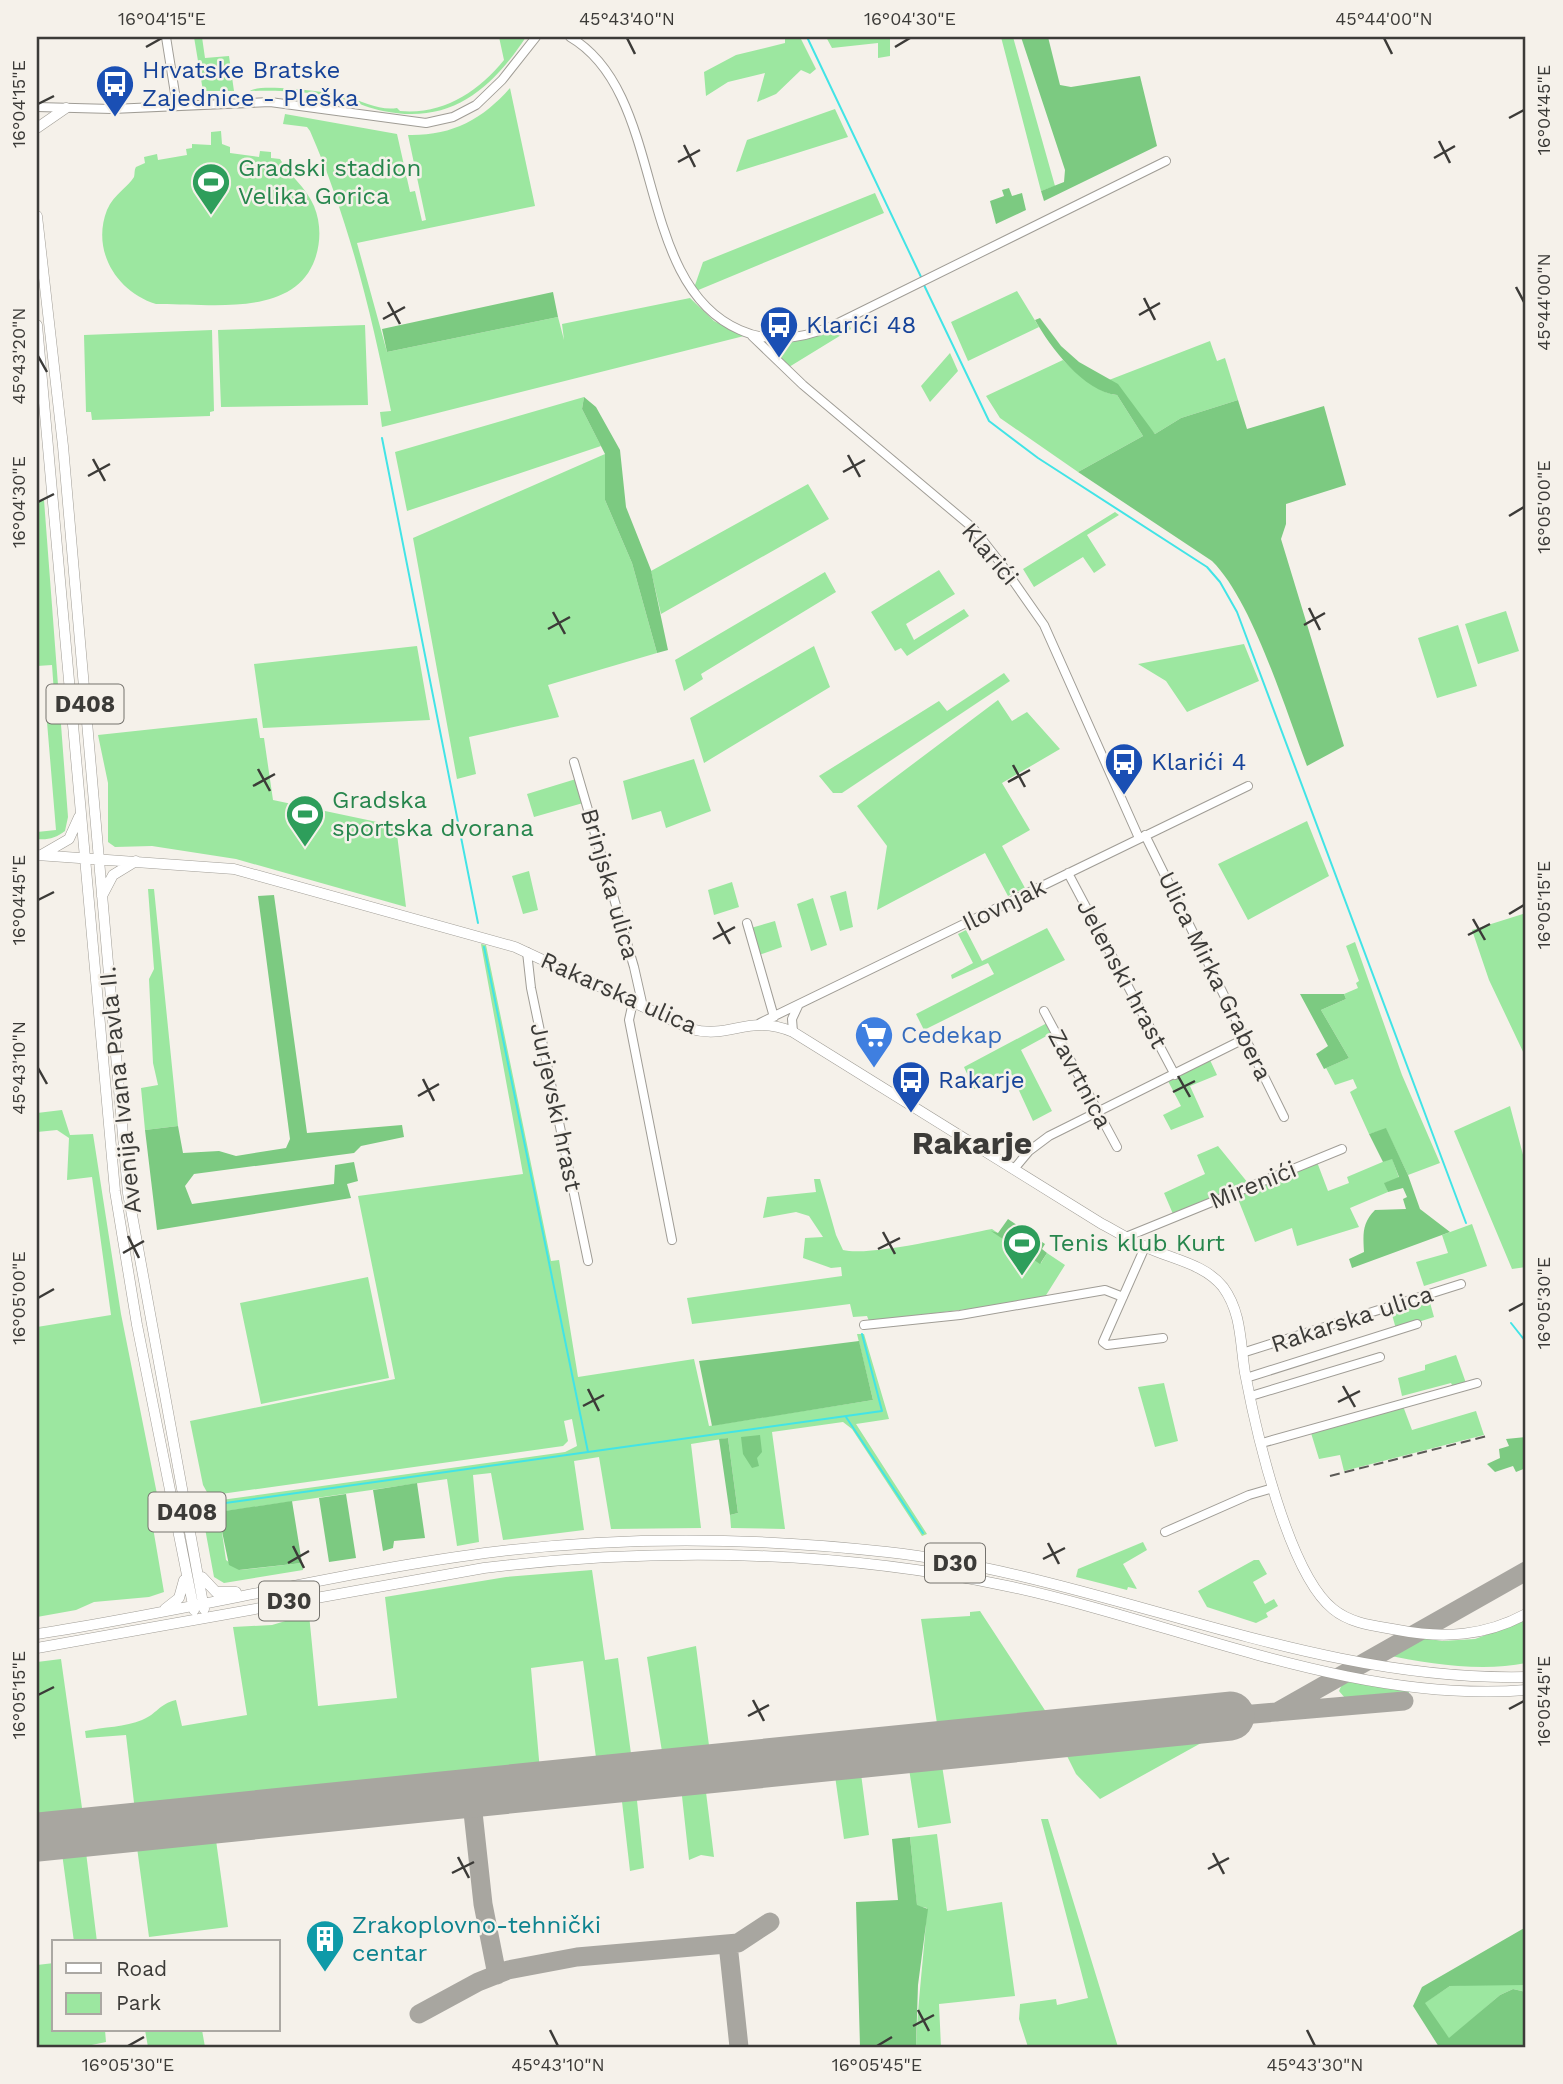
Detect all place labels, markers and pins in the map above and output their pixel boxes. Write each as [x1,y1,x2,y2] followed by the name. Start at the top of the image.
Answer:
[142,56,359,112] place label: Hrvatske Bratske Zajednice - Pleška
[94,63,136,118] bus stop icon: Hrvatske Bratske Zajednice - Pleška
[238,154,421,210] place label: Gradski stadion Velika Gorica
[190,161,232,216] sports icon: Gradski stadion Velika Gorica
[758,304,800,359] bus stop icon: Klarići 48
[806,311,916,339] place label: Klarići 48
[1103,741,1145,796] bus stop icon: Klarići 4
[1151,748,1247,776] place label: Klarići 4
[332,786,534,842] place label: Gradska sportska dvorana
[284,793,326,848] sports icon: Gradska sportska dvorana
[853,1014,895,1069] supermarket icon: Cedekap
[901,1021,1002,1049] place label: Cedekap
[890,1059,932,1114] bus stop icon: Rakarje
[938,1066,1025,1094] place label: Rakarje
[1001,1222,1043,1277] sports icon: Tenis klub Kurt
[1049,1229,1225,1257] place label: Tenis klub Kurt
[352,1911,601,1967] place label: Zrakoplovno-tehnički centar
[304,1918,346,1973] building icon: Zrakoplovno-tehnički centar

